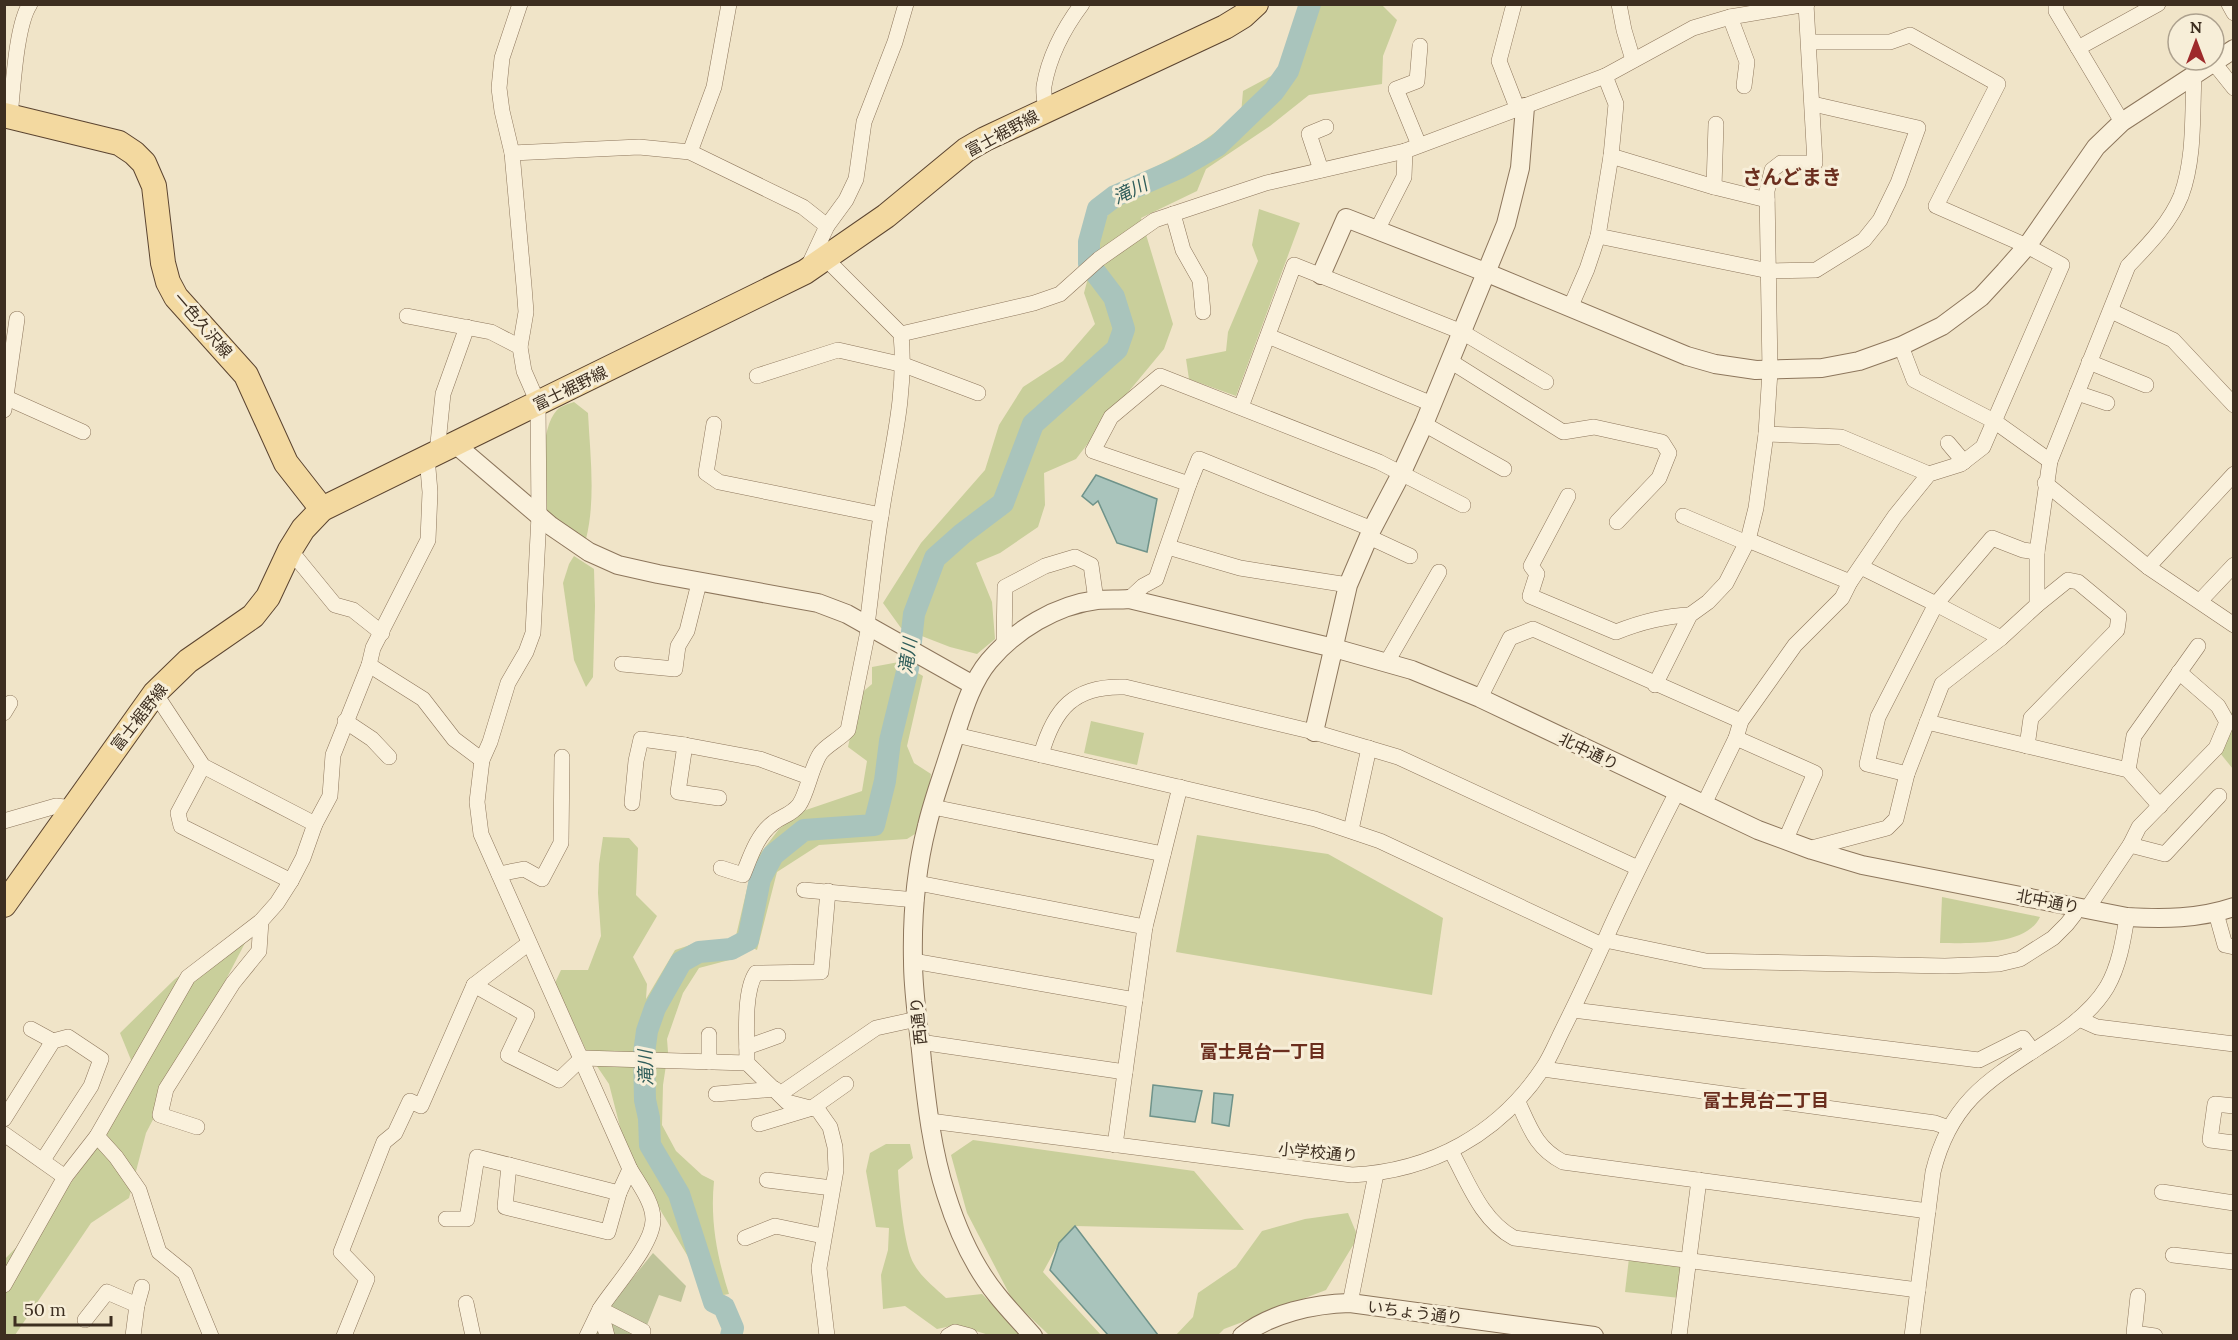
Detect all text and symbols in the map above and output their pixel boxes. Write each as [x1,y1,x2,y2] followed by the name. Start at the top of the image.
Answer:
[2166,12,2226,72] north arrow
[2190,17,2202,37] text: N
[962,105,1042,161] street label: 富士裾野線
[1742,164,1842,189] district label: さんどまき
[1109,171,1153,209] water label: 滝川
[169,288,237,362] street label: 一色久沢線
[530,361,610,415] street label: 富士裾野線
[894,635,922,675] water label: 滝川
[106,679,172,755] street label: 富士裾野線
[1556,728,1622,774] street label: 北中通り
[2015,885,2081,917] street label: 北中通り
[906,996,930,1046] street label: 西通り
[1200,1040,1326,1063] district label: 富士見台一丁目
[633,1048,658,1086] water label: 滝川
[1703,1089,1829,1112] district label: 富士見台二丁目
[1277,1139,1359,1165] street label: 小学校通り
[15,1289,111,1327] scale bar
[1366,1296,1464,1328] street label: いちょう通り
[24,1298,66,1321] text: 50 m

